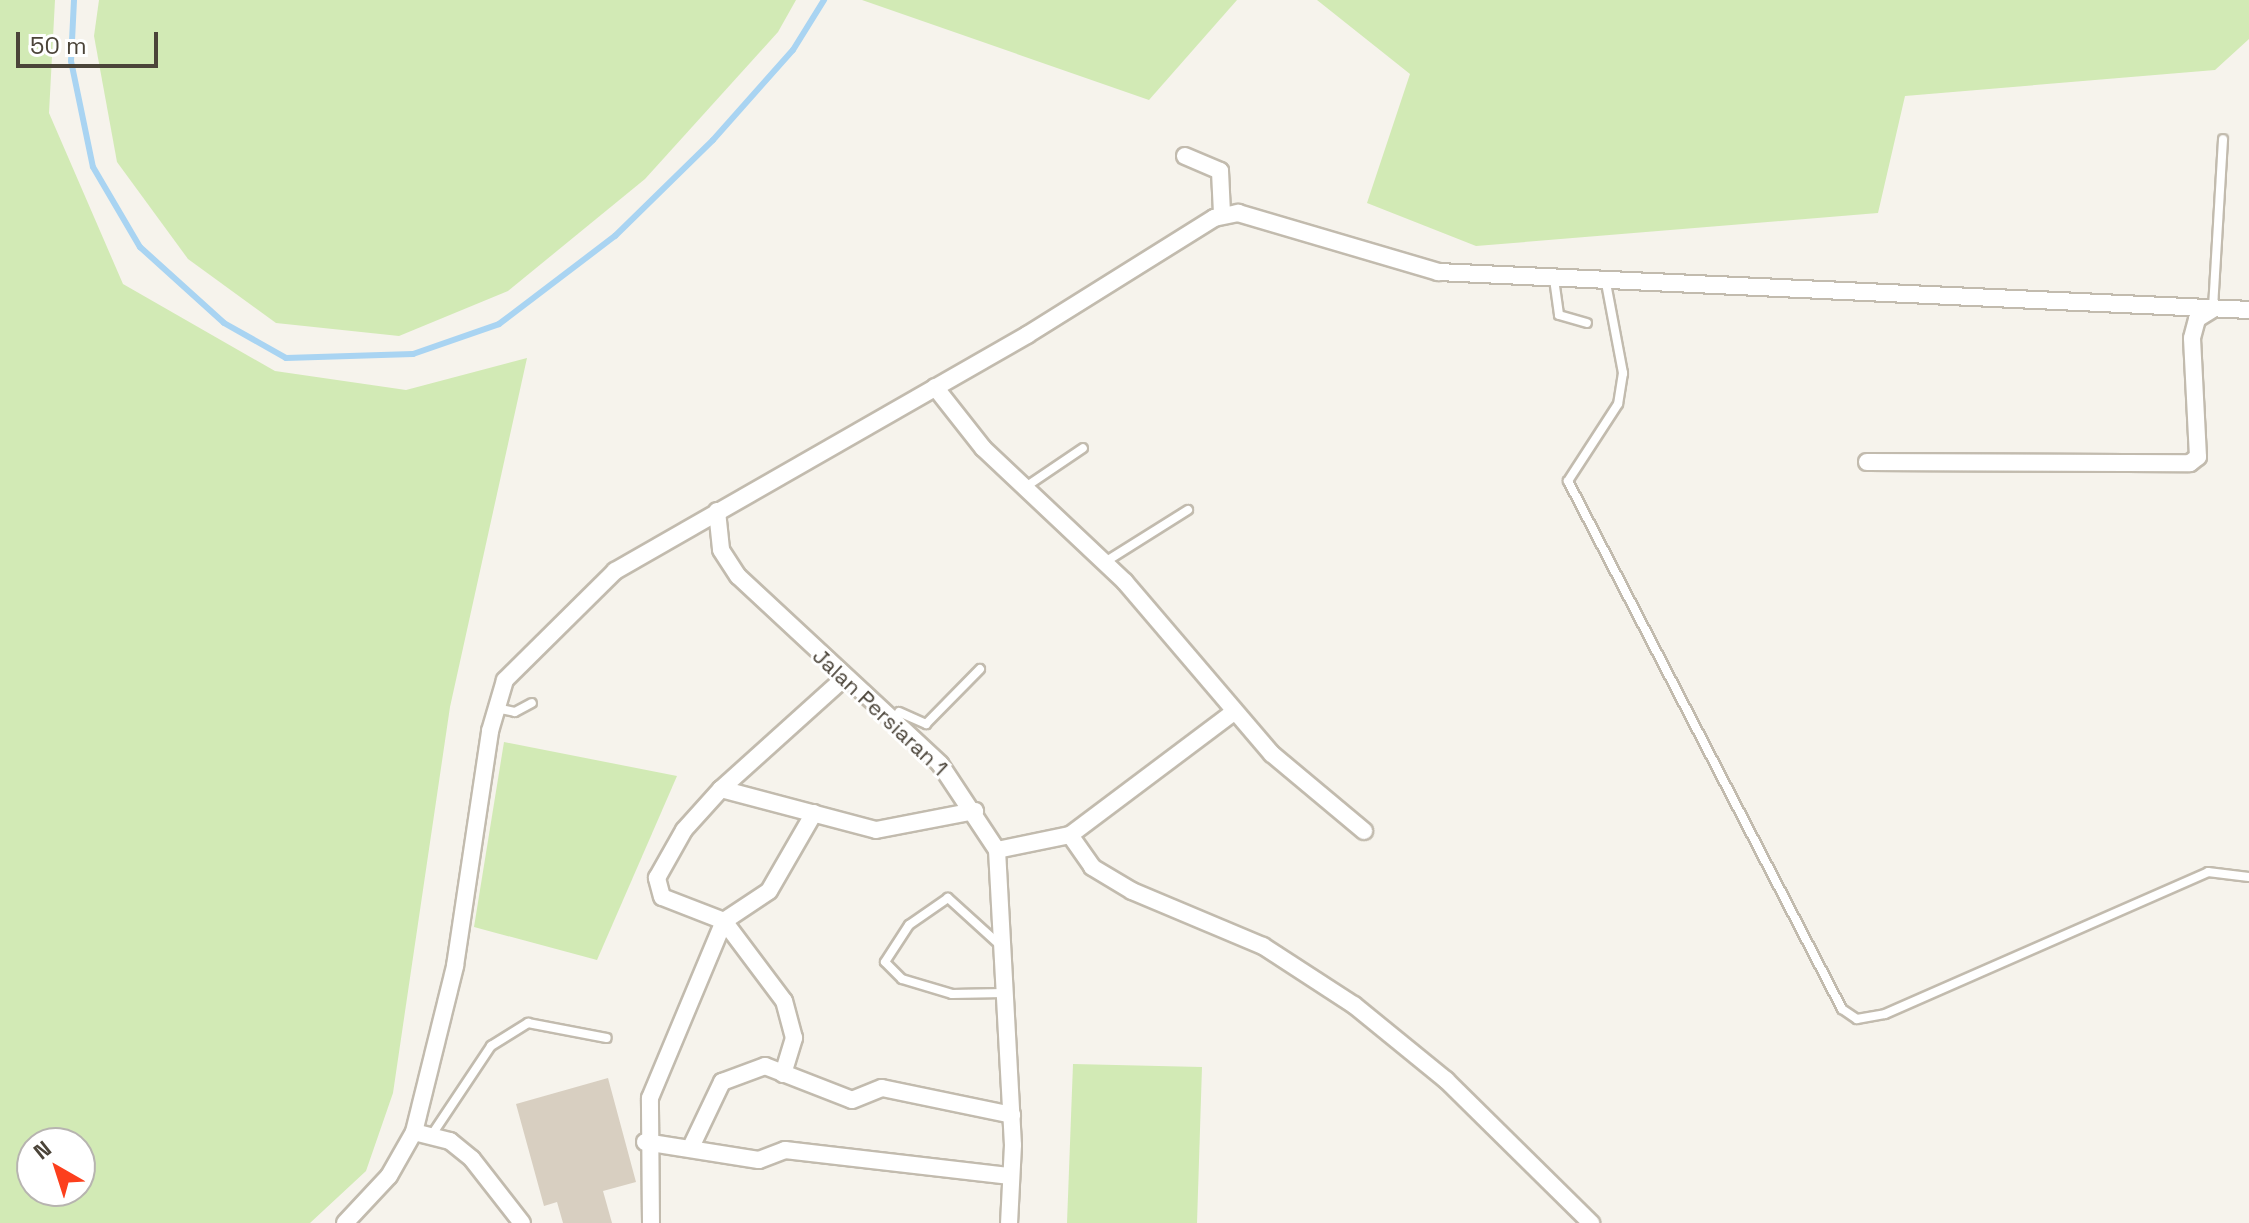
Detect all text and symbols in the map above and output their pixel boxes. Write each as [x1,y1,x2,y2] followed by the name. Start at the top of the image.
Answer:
[20,16,162,66] scale bar
[30,30,87,61] text: 50 m
[807,643,953,781] street label: Jalan Persiaran 1
[16,1127,96,1207] north arrow
[28,1134,57,1165] text: N

